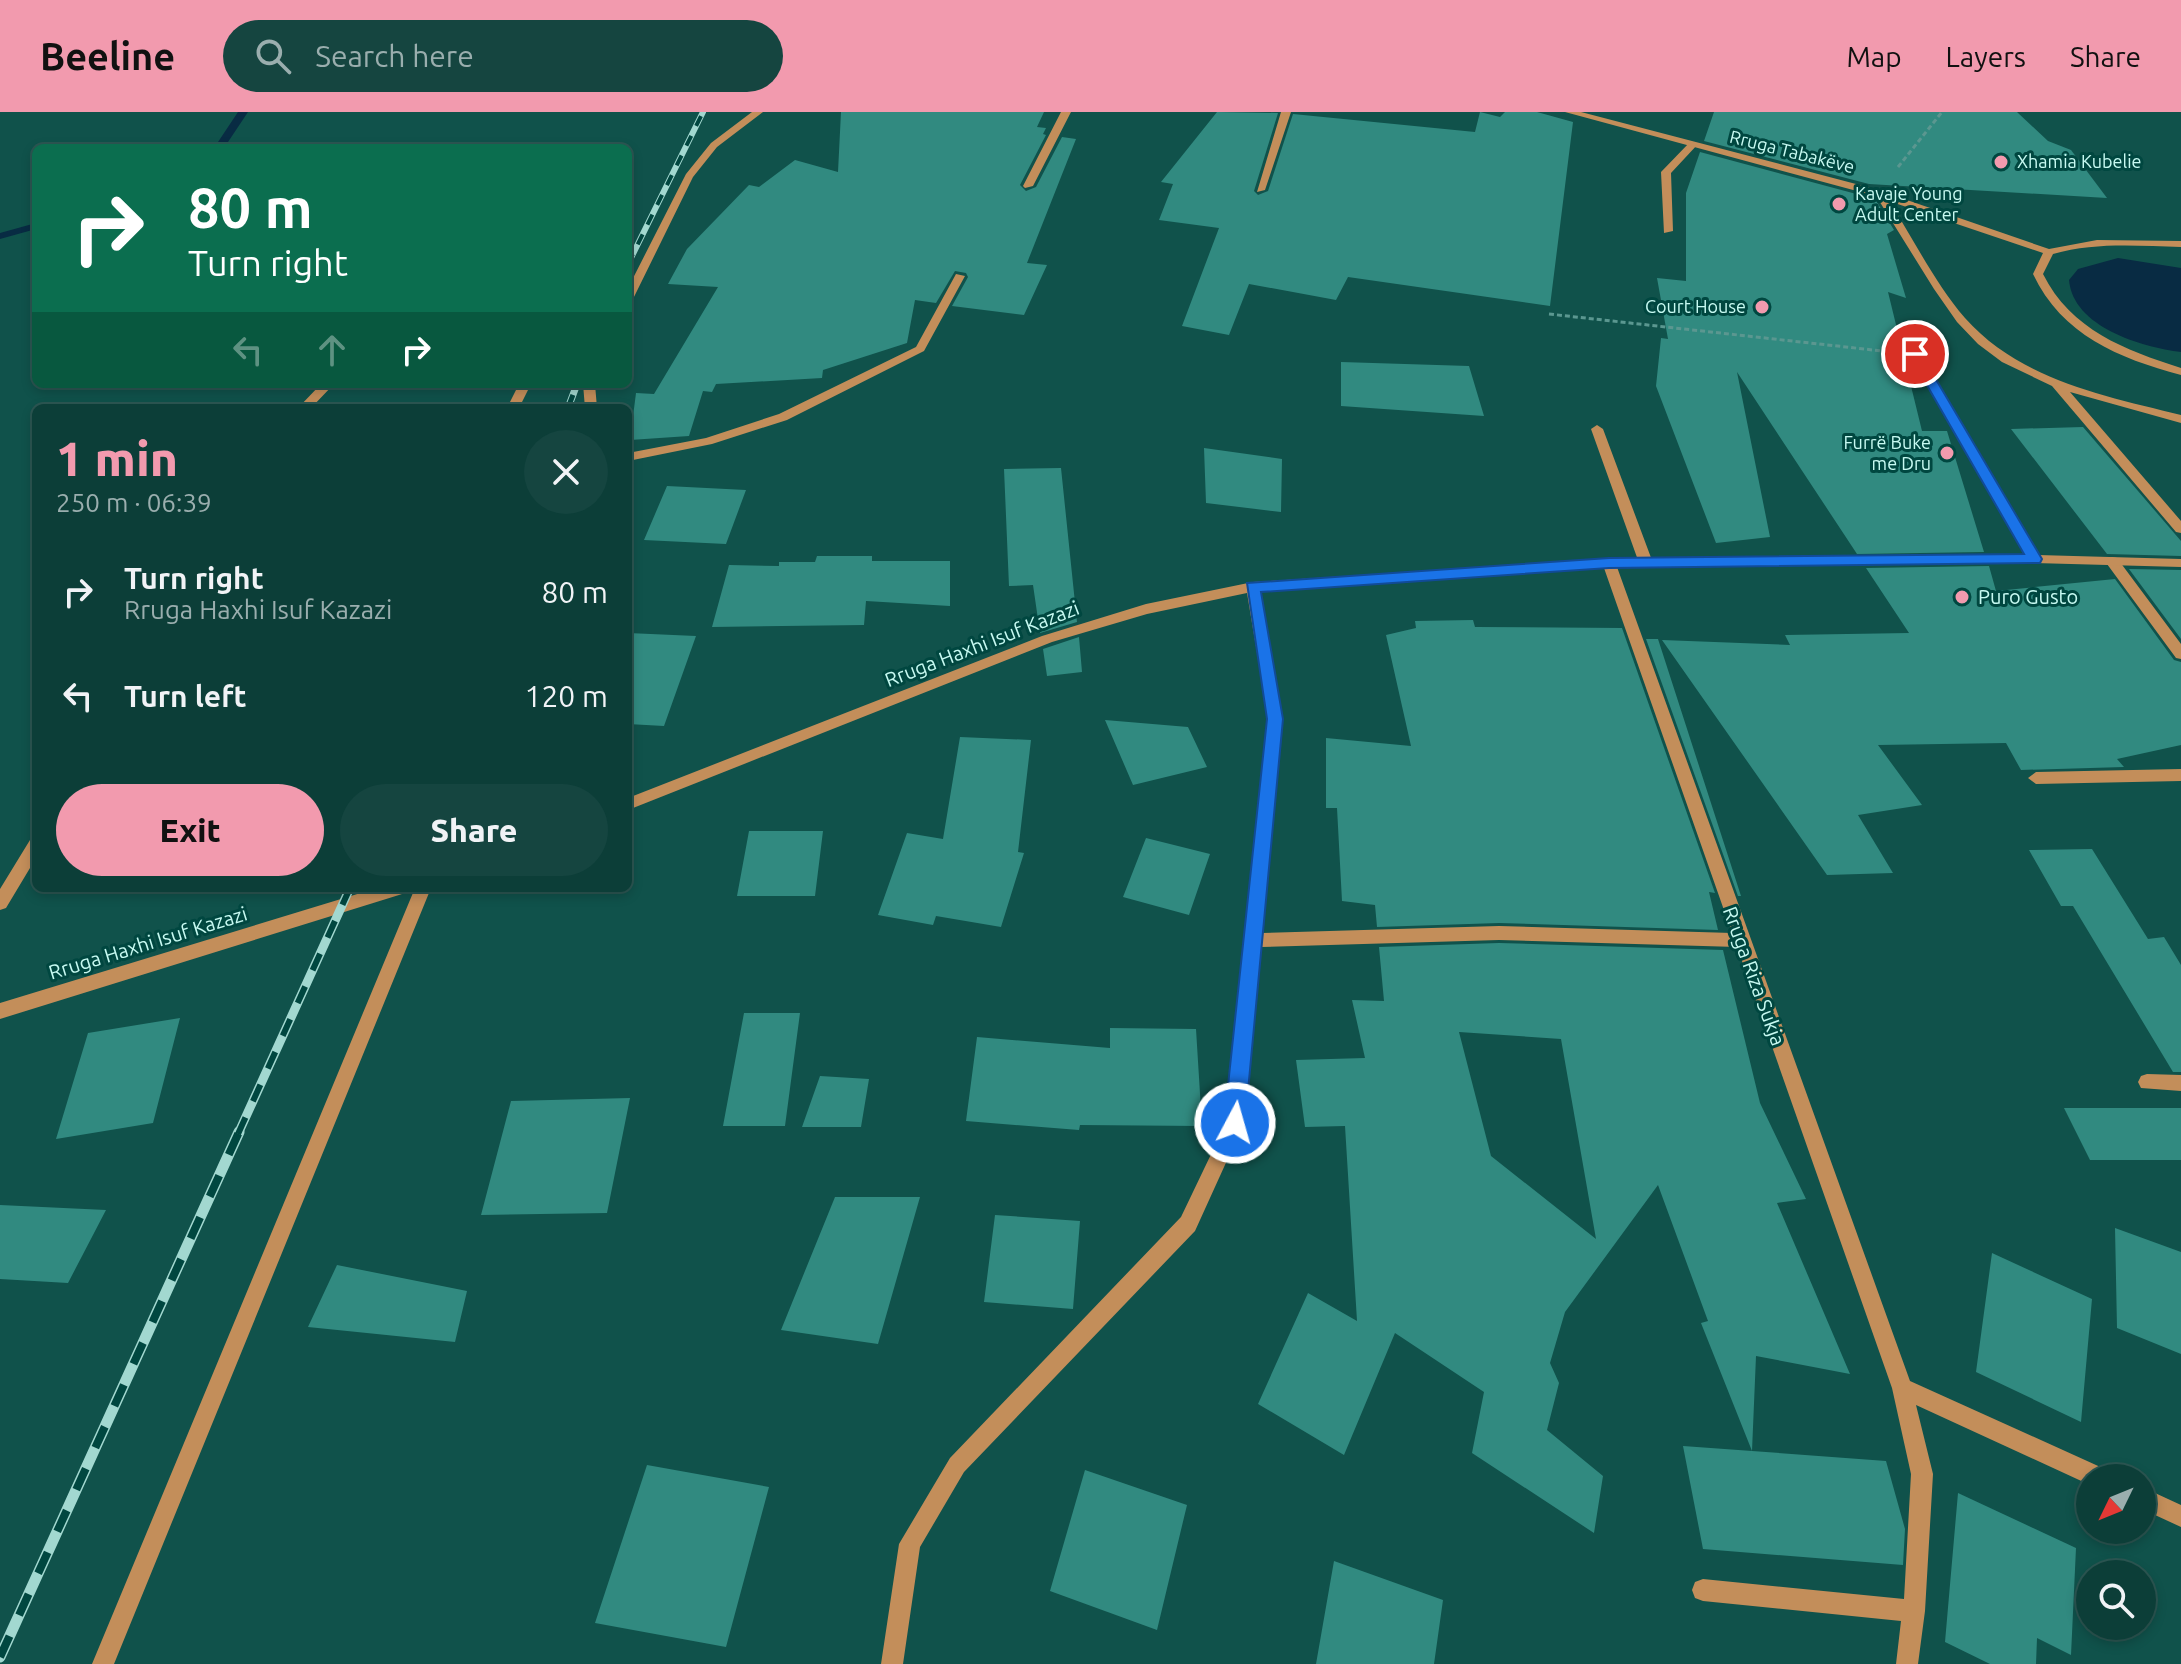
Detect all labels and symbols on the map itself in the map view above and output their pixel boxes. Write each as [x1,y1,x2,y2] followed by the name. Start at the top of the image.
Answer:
[1728,126,1857,176] street label: Rruga Tabakëve
[2017,151,2142,171] place label: Xhamia Kubelie
[1992,153,2010,171] marker: Xhamia Kubelie
[1855,183,1963,224] place label: Kavaje Young Adult Center
[1830,195,1848,213] marker: Kavaje Young Adult Center
[1645,296,1746,316] place label: Court House
[1753,298,1771,316] marker: Court House
[1881,320,1949,388] pin
[1843,432,1931,473] place label: Furrë Buke me Dru
[1938,444,1956,462] marker: Furrë Buke me Dru
[1978,585,2078,608] place label: Puro Gusto
[1953,588,1971,606] marker: Puro Gusto
[881,596,1082,691] street label: Rruga Haxhi Isuf Kazazi
[46,901,250,984] street label: Rruga Haxhi Isuf Kazazi
[1719,903,1790,1049] street label: Rruga Riza Sukja
[1193,1081,1277,1165] position arrow
[2076,1464,2156,1544] north arrow

